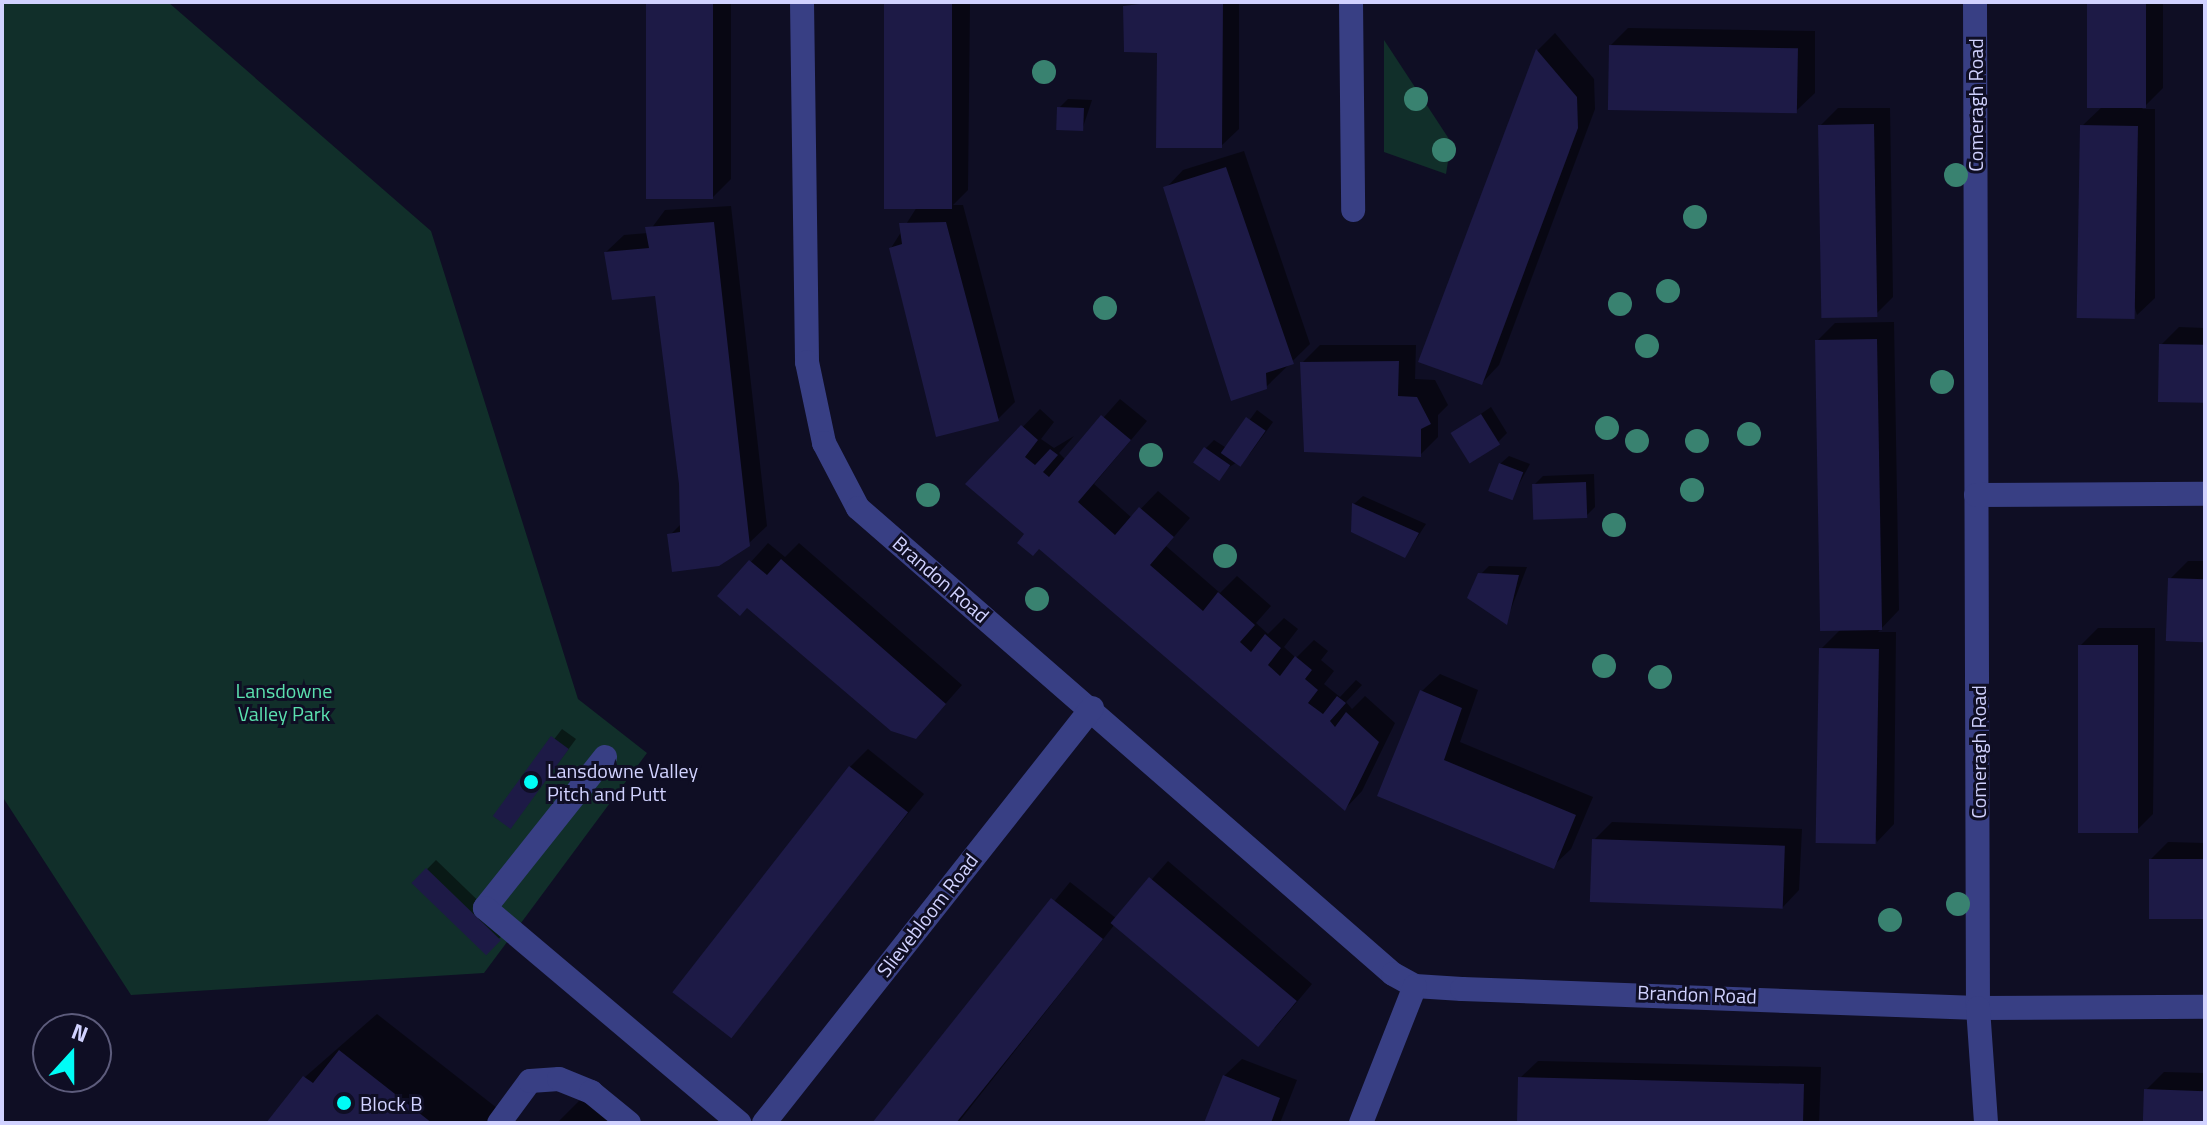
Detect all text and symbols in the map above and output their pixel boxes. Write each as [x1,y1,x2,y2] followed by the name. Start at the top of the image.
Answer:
[1963,38,1987,172] street label: Comeragh Road
[888,531,994,627] street label: Brandon Road
[236,678,332,725] park label: Lansdowne Valley Park
[1966,685,1990,819] street label: Comeragh Road
[547,758,698,805] place label: Lansdowne Valley Pitch and Putt
[522,773,540,791] marker: Lansdowne Valley Pitch and Putt
[871,849,983,981] street label: Slievebloom Road
[1637,980,1757,1008] street label: Brandon Road
[32,1013,112,1093] north arrow
[67,1014,93,1051] text: N
[360,1091,423,1115] place label: Block B
[335,1094,353,1112] marker: Block B

